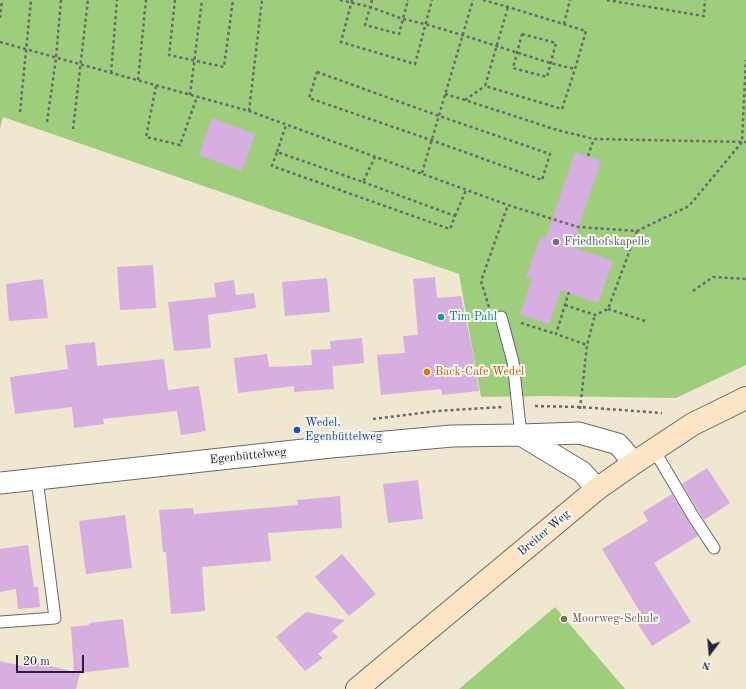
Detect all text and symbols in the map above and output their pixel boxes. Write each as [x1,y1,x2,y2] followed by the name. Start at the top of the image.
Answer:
[564,235,650,249] place label: Friedhofskapelle
[551,237,561,247] marker: Friedhofskapelle
[449,310,497,324] place label: Tim Pahl
[436,312,446,322] marker: Tim Pahl
[435,365,524,379] place label: Back-Cafe Wedel
[422,367,432,377] marker: Back-Cafe Wedel
[305,416,382,444] place label: Wedel, Egenbüttelweg
[292,425,302,435] marker: Wedel, Egenbüttelweg
[209,445,287,467] street label: Egenbüttelweg
[515,507,573,559] street label: Breiter Weg
[572,612,658,626] place label: Moorweg-Schule
[559,614,569,624] marker: Moorweg-Schule
[690,633,730,673] north arrow
[18,647,86,673] scale bar
[23,656,50,668] text: 20 m
[701,659,712,671] text: N

